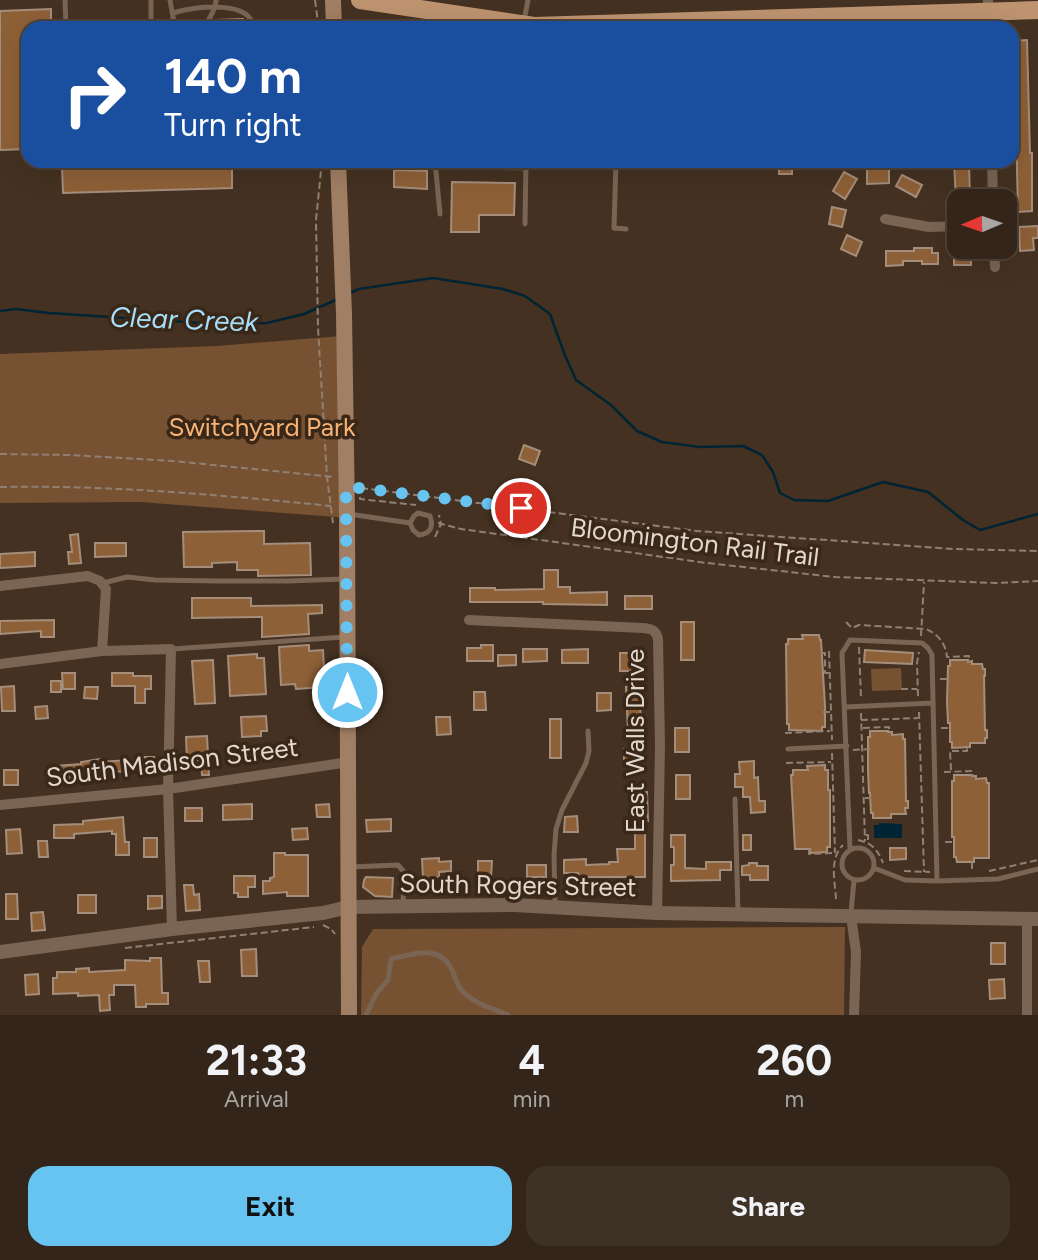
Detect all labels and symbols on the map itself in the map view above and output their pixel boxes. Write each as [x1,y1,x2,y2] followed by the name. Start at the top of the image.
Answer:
[947,189,1017,259] north arrow
[109,299,260,339] water label: Clear Creek
[168,411,356,443] park label: Switchyard Park
[491,478,551,538] pin
[569,511,821,573] street label: Bloomington Rail Trail
[619,649,651,833] street label: East Walls Drive
[310,655,384,729] position arrow
[44,731,300,793] street label: South Madison Street
[399,867,637,903] street label: South Rogers Street

